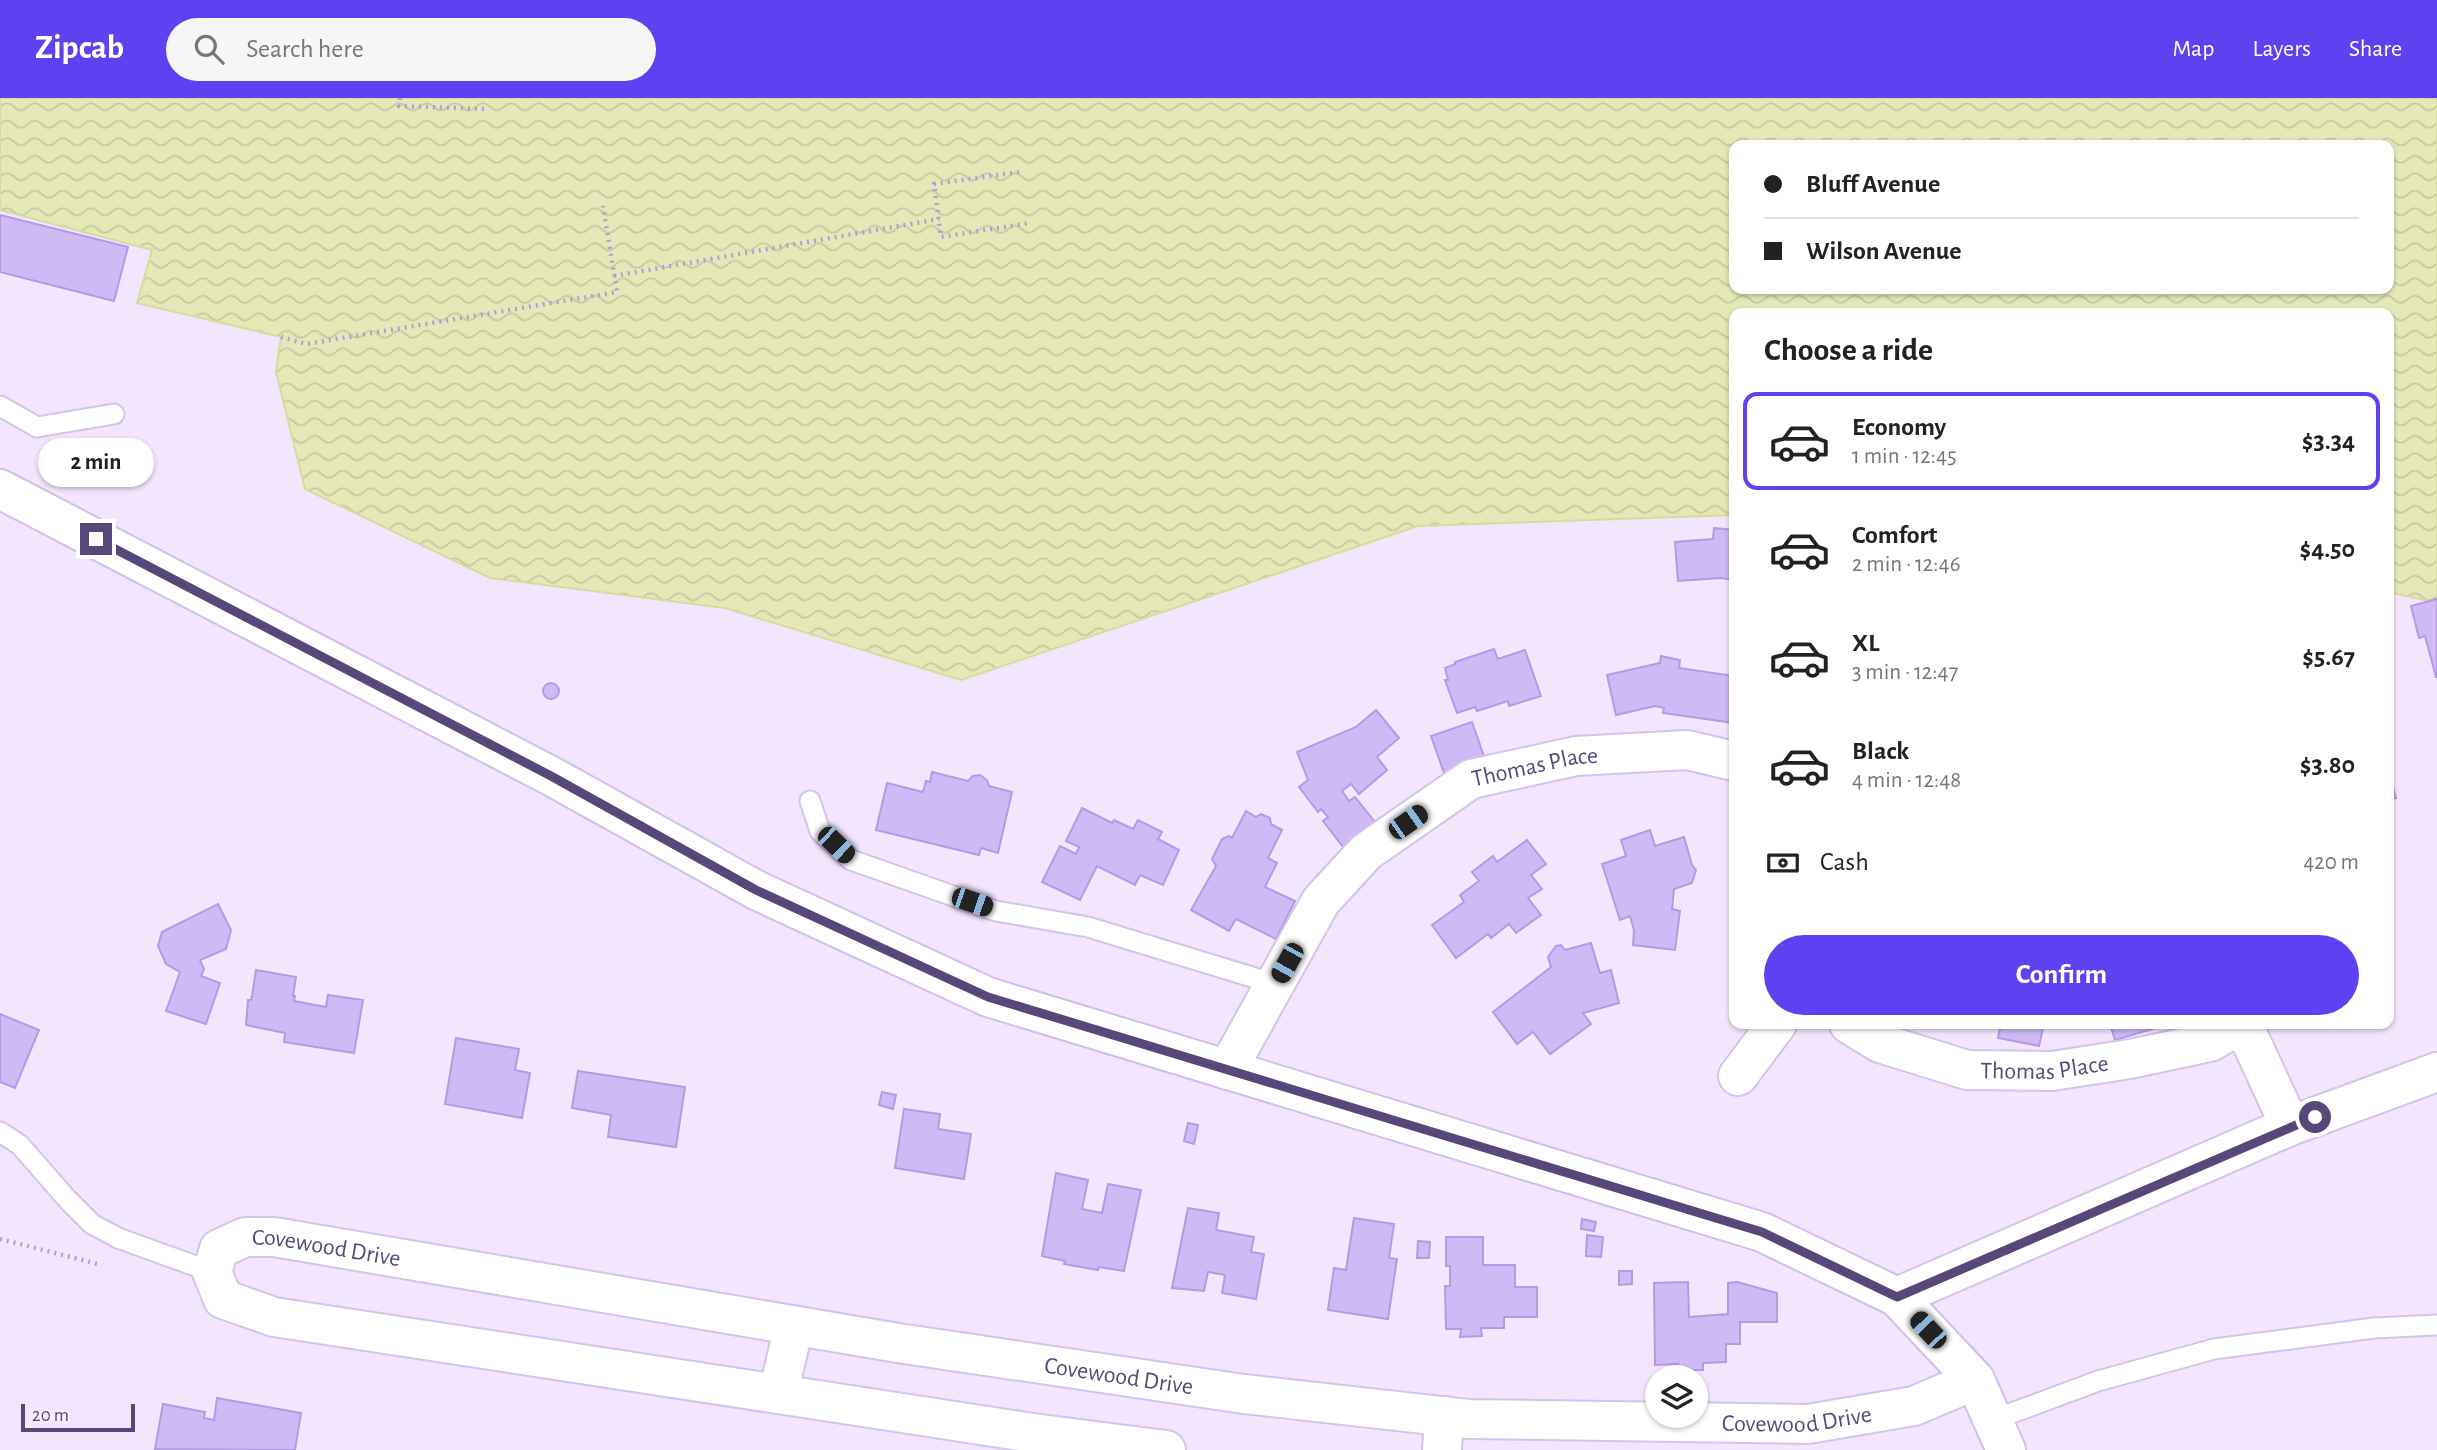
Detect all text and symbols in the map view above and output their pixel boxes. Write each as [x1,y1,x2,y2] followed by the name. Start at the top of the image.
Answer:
[166,18,656,81] search box
[190,30,228,68] icon: search
[35,32,124,65] text: Zipcab
[246,36,364,62] text: Search here
[2172,37,2214,61] text: Map
[2252,37,2311,61] text: Layers
[2349,37,2402,61] text: Share
[1806,171,1940,197] text: Bluff Avenue
[1806,238,1962,264] text: Wilson Avenue
[1764,334,1933,366] text: Choose a ride
[1768,410,1831,473] icon: car
[1852,414,1946,440] text: Economy
[2302,428,2355,454] text: $3.34
[38,438,154,486] callout: 2 min
[1852,445,1957,468] text: 1 min · 12:45
[70,451,122,474] text: 2 min
[1768,518,1831,581] icon: car
[1852,522,1937,548] text: Comfort
[80,523,112,555] route end
[2299,536,2355,562] text: $4.50
[1852,553,1960,576] text: 2 min · 12:46
[1768,626,1831,689] icon: car
[1852,630,1879,656] text: XL
[2302,644,2355,670] text: $5.67
[1852,661,1958,684] text: 3 min · 12:47
[1768,734,1831,797] icon: car
[1852,738,1909,764] text: Black
[1470,744,1599,791] street label: Thomas Place
[2300,752,2355,778] text: $3.80
[1852,769,1961,792] text: 4 min · 12:48
[1385,801,1432,843] car
[814,823,859,867] car
[1764,844,1802,882] icon: cash
[1820,849,1869,875] text: Cash
[2303,851,2359,874] text: 420 m
[949,885,996,919] car
[1764,935,2359,1015] button: Confirm
[1268,940,1307,986] car
[1980,1051,2110,1084] street label: Thomas Place
[2299,1101,2331,1133] route start
[252,1226,402,1271] street label: Covewood Drive
[1906,1307,1951,1353] car
[1043,1354,1195,1399] street label: Covewood Drive
[1645,1365,1708,1428] map controls
[1645,1365,1708,1428] button: layers
[21,1401,135,1433] scale bar
[1722,1402,1873,1437] street label: Covewood Drive
[32,1406,69,1425] text: 20 m

